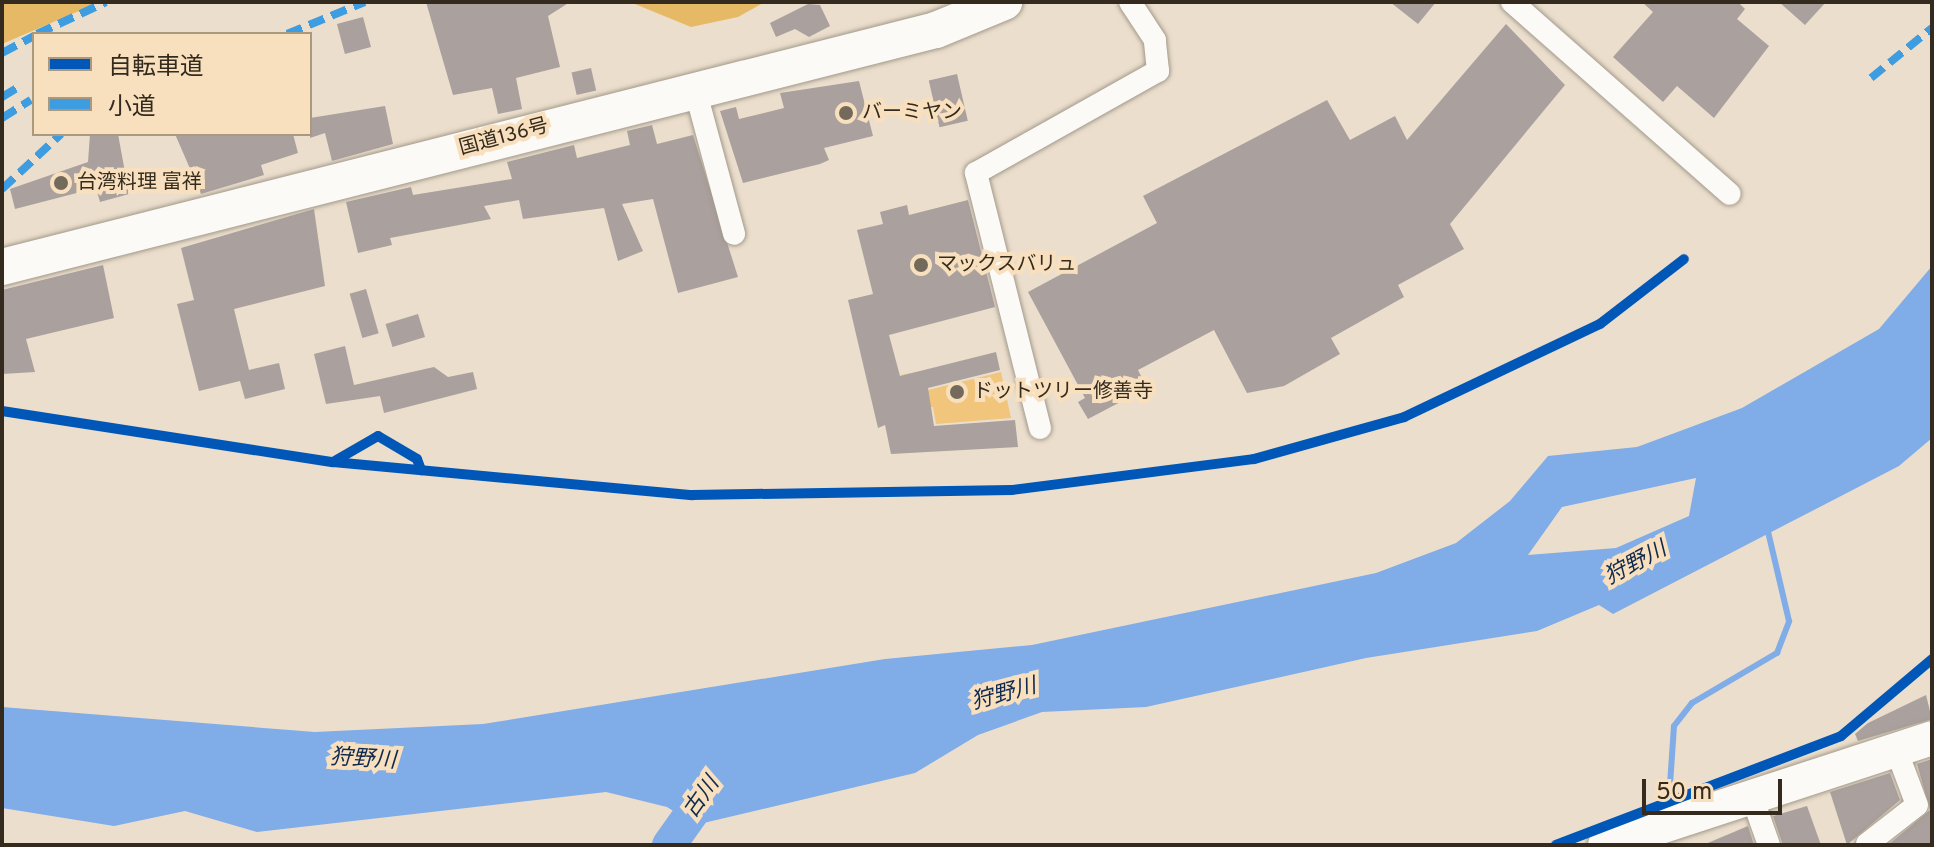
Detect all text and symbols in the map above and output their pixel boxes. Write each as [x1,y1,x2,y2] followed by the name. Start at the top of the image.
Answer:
[32,32,312,136] legend
[108,53,204,83] text: 自転車道
[108,93,156,123] text: 小道
[862,101,962,125] place label: バーミヤン
[837,104,855,122] marker: バーミヤン
[457,115,551,161] street label: 国道136号
[77,171,202,195] place label: 台湾料理 富祥
[52,174,70,192] marker: 台湾料理 富祥
[937,253,1077,277] place label: マックスバリュ
[912,256,930,274] marker: マックスバリュ
[973,380,1153,404] place label: ドットツリー修善寺
[948,383,966,401] marker: ドットツリー修善寺
[1601,537,1671,591] water label: 狩野川
[969,674,1039,716] water label: 狩野川
[329,745,397,775] water label: 狩野川
[1646,763,1786,813] scale bar
[679,772,725,824] water label: 古川
[1656,778,1712,808] text: 50 m

